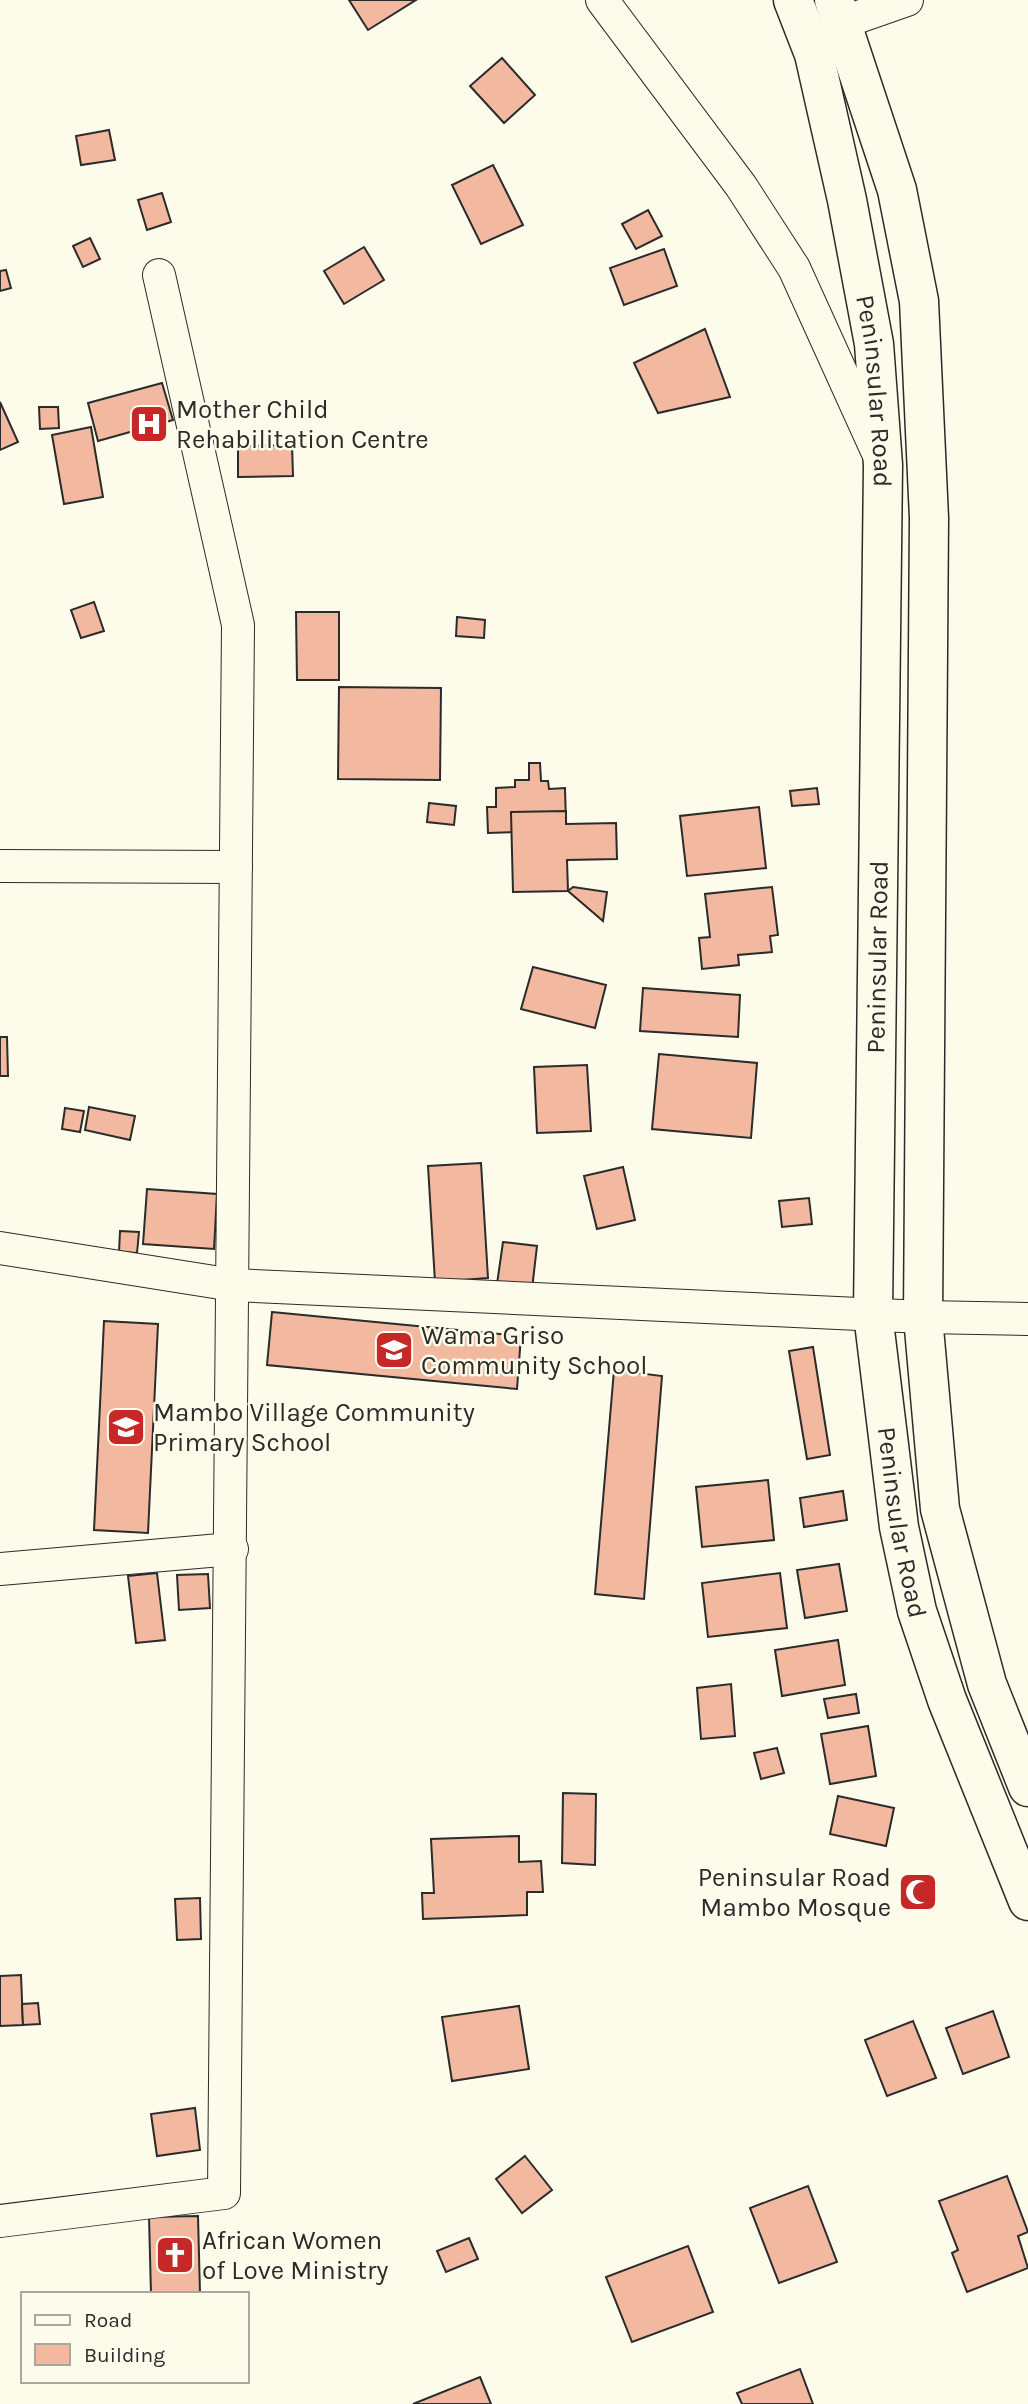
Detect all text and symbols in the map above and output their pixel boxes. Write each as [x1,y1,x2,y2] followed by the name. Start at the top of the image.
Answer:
[849,292,898,487] street label: Peninsular Road
[176,394,429,455] place label: Mother Child Rehabilitation Centre
[128,403,170,445] hospital icon: Mother Child Rehabilitation Centre
[860,860,895,1054] street label: Peninsular Road
[421,1320,648,1381] place label: Wama Griso Community School
[373,1329,415,1371] school or university icon: Wama Griso Community School
[153,1397,475,1458] place label: Mambo Village Community Primary School
[105,1406,147,1448] school or university icon: Mambo Village Community Primary School
[871,1425,933,1621] street label: Peninsular Road
[698,1862,891,1923] place label: Peninsular Road Mambo Mosque
[897,1871,939,1913] mosque icon: Peninsular Road Mambo Mosque
[202,2225,388,2286] place label: African Women of Love Ministry
[154,2234,196,2276] church icon: African Women of Love Ministry
[21,2292,248,2383] legend
[84,2308,132,2332] text: Road
[84,2343,165,2367] text: Building

